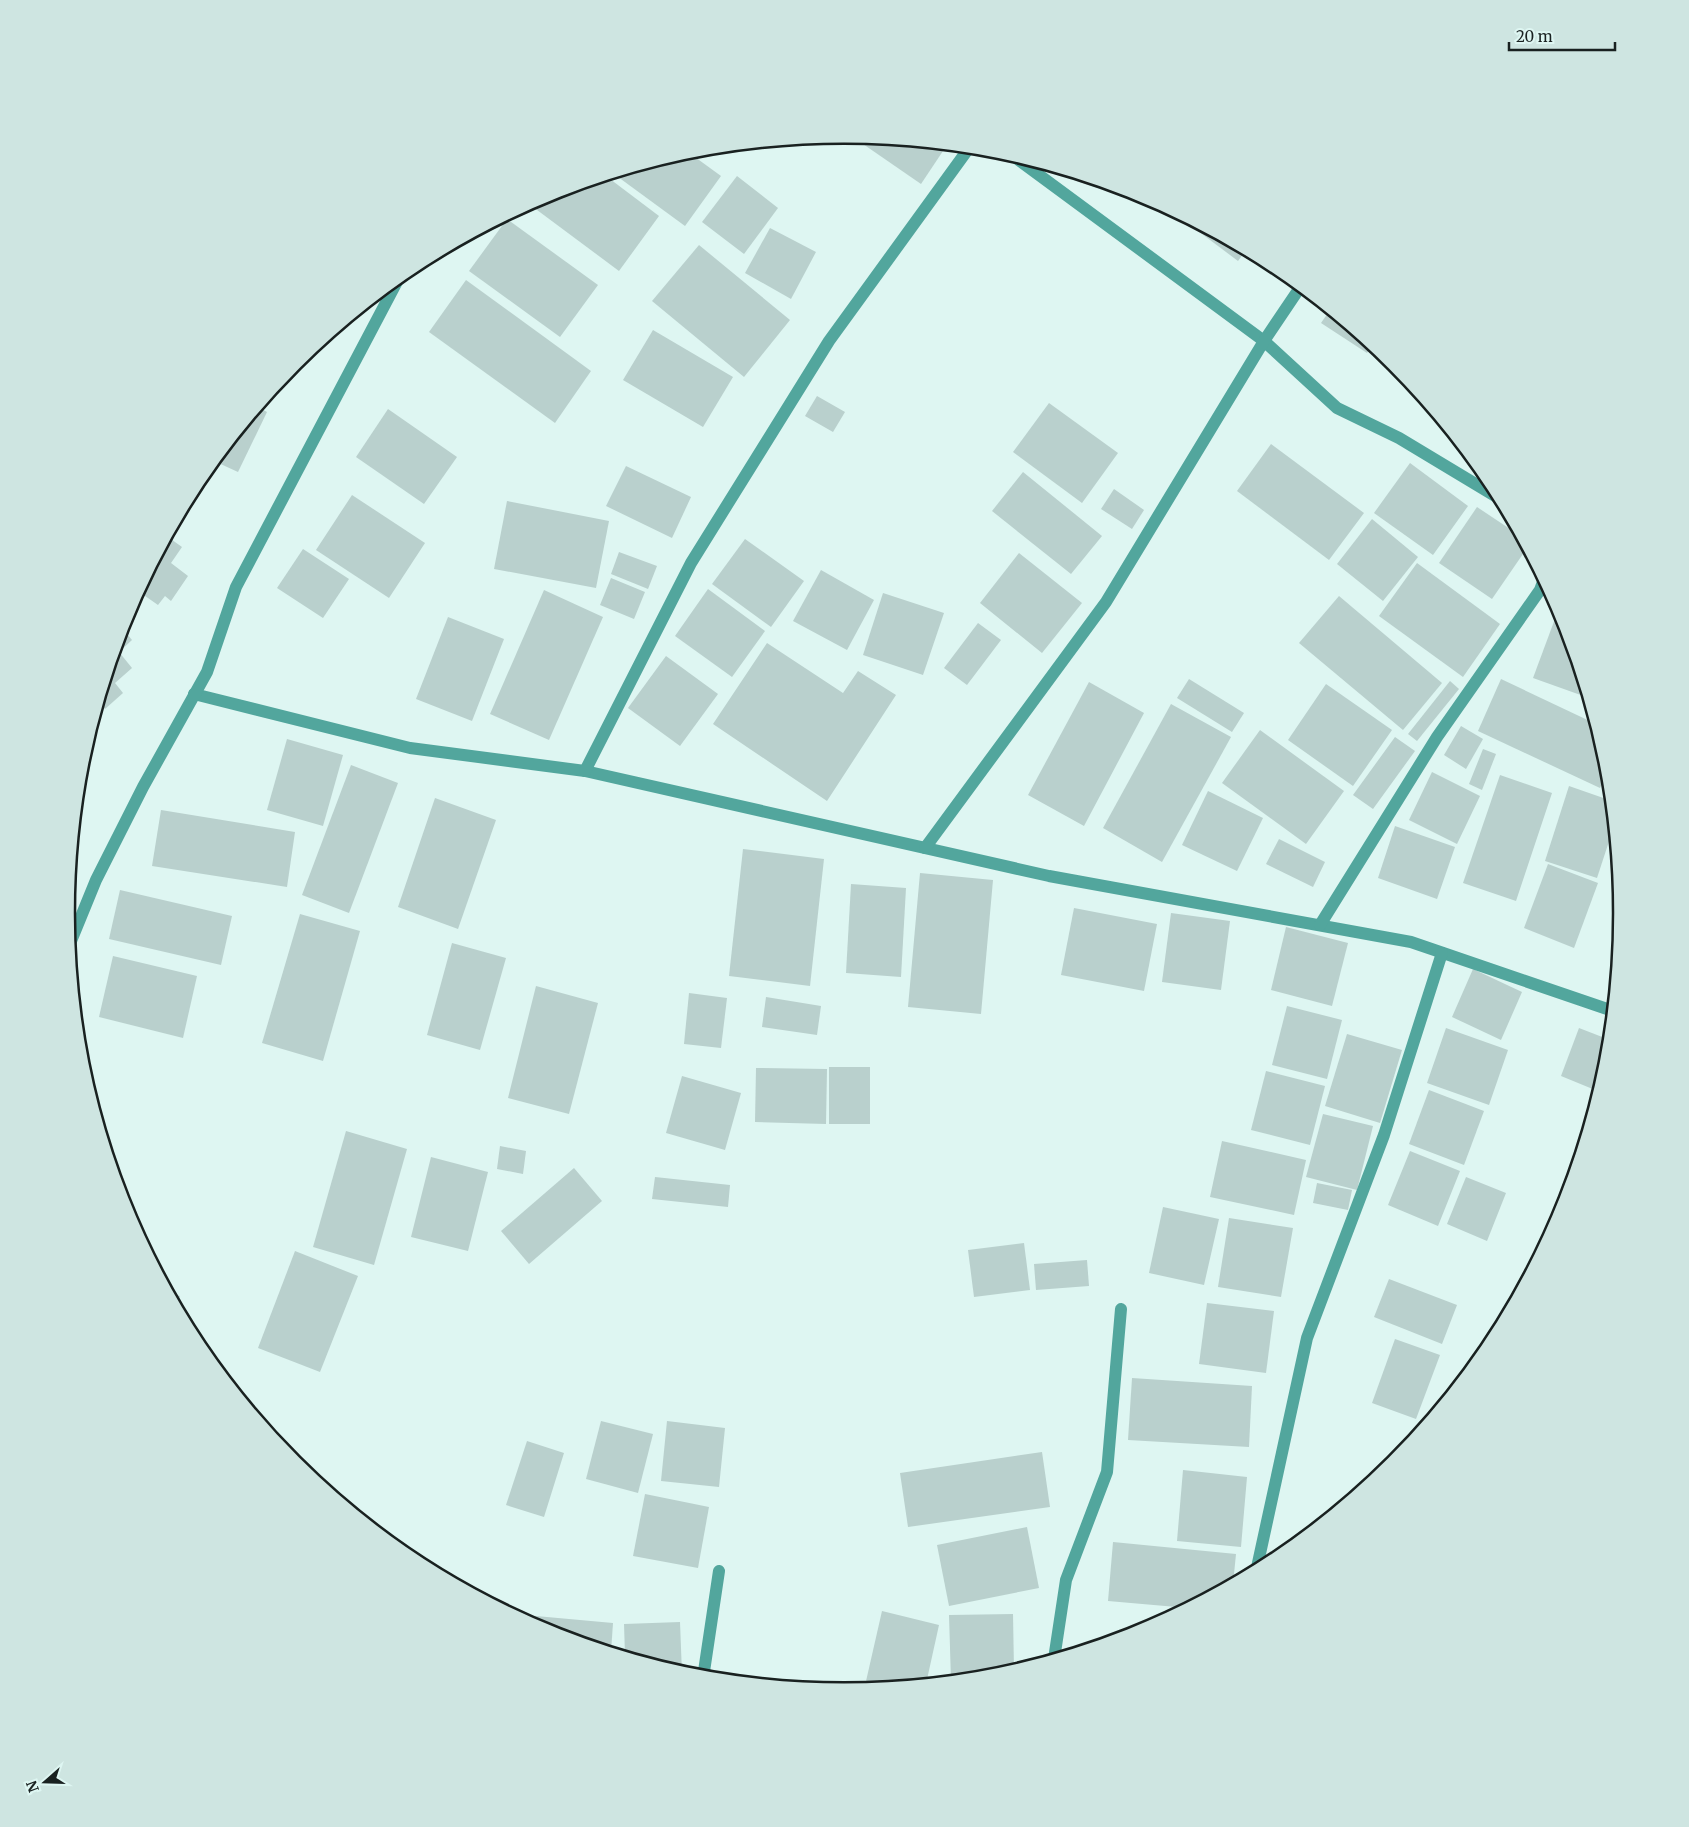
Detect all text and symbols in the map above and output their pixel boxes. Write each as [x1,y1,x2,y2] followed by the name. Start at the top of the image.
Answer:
[1509,20,1615,52] scale bar
[1516,27,1553,46] text: 20 m
[20,1757,70,1807] north arrow
[22,1778,43,1795] text: N

